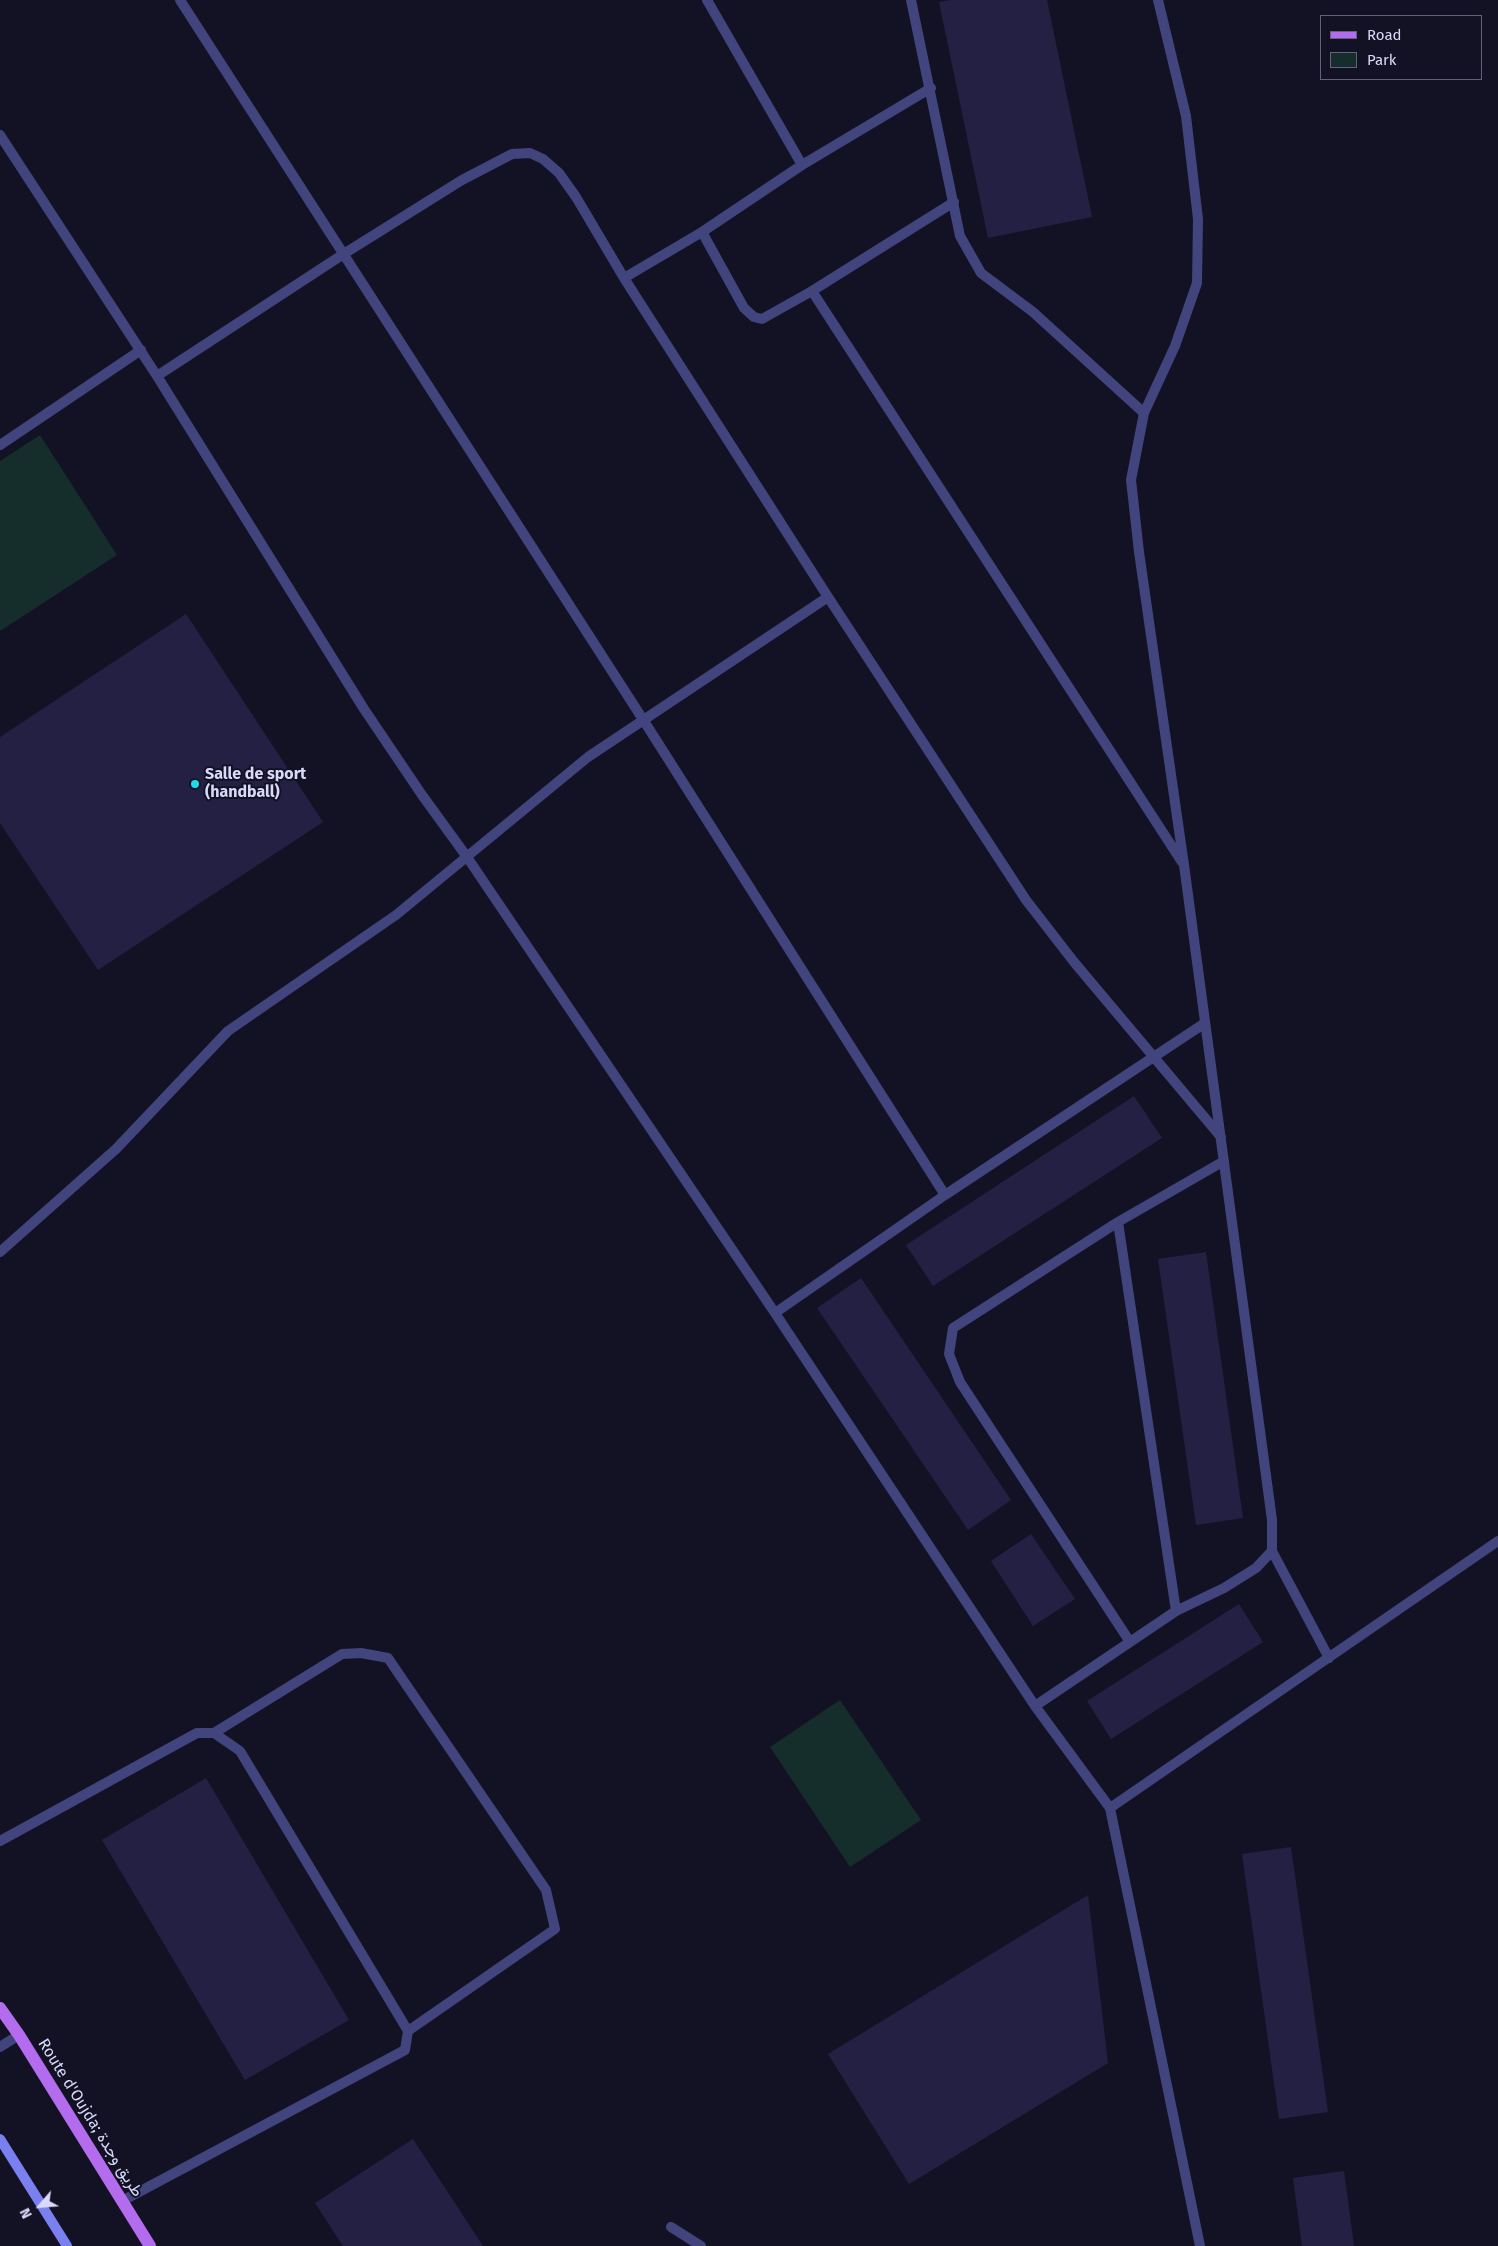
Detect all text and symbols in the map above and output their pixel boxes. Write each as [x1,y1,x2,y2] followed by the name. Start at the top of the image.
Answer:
[1320,15,1483,80] legend
[1367,26,1402,44] text: Road
[1367,51,1397,69] text: Park
[205,765,306,803] place label: Salle de sport (handball)
[189,778,201,790] marker: Salle de sport (handball)
[33,2035,147,2201] street label: Route d'Oujda; طريق وجدة
[15,2181,65,2231] north arrow
[17,2205,36,2221] text: N

